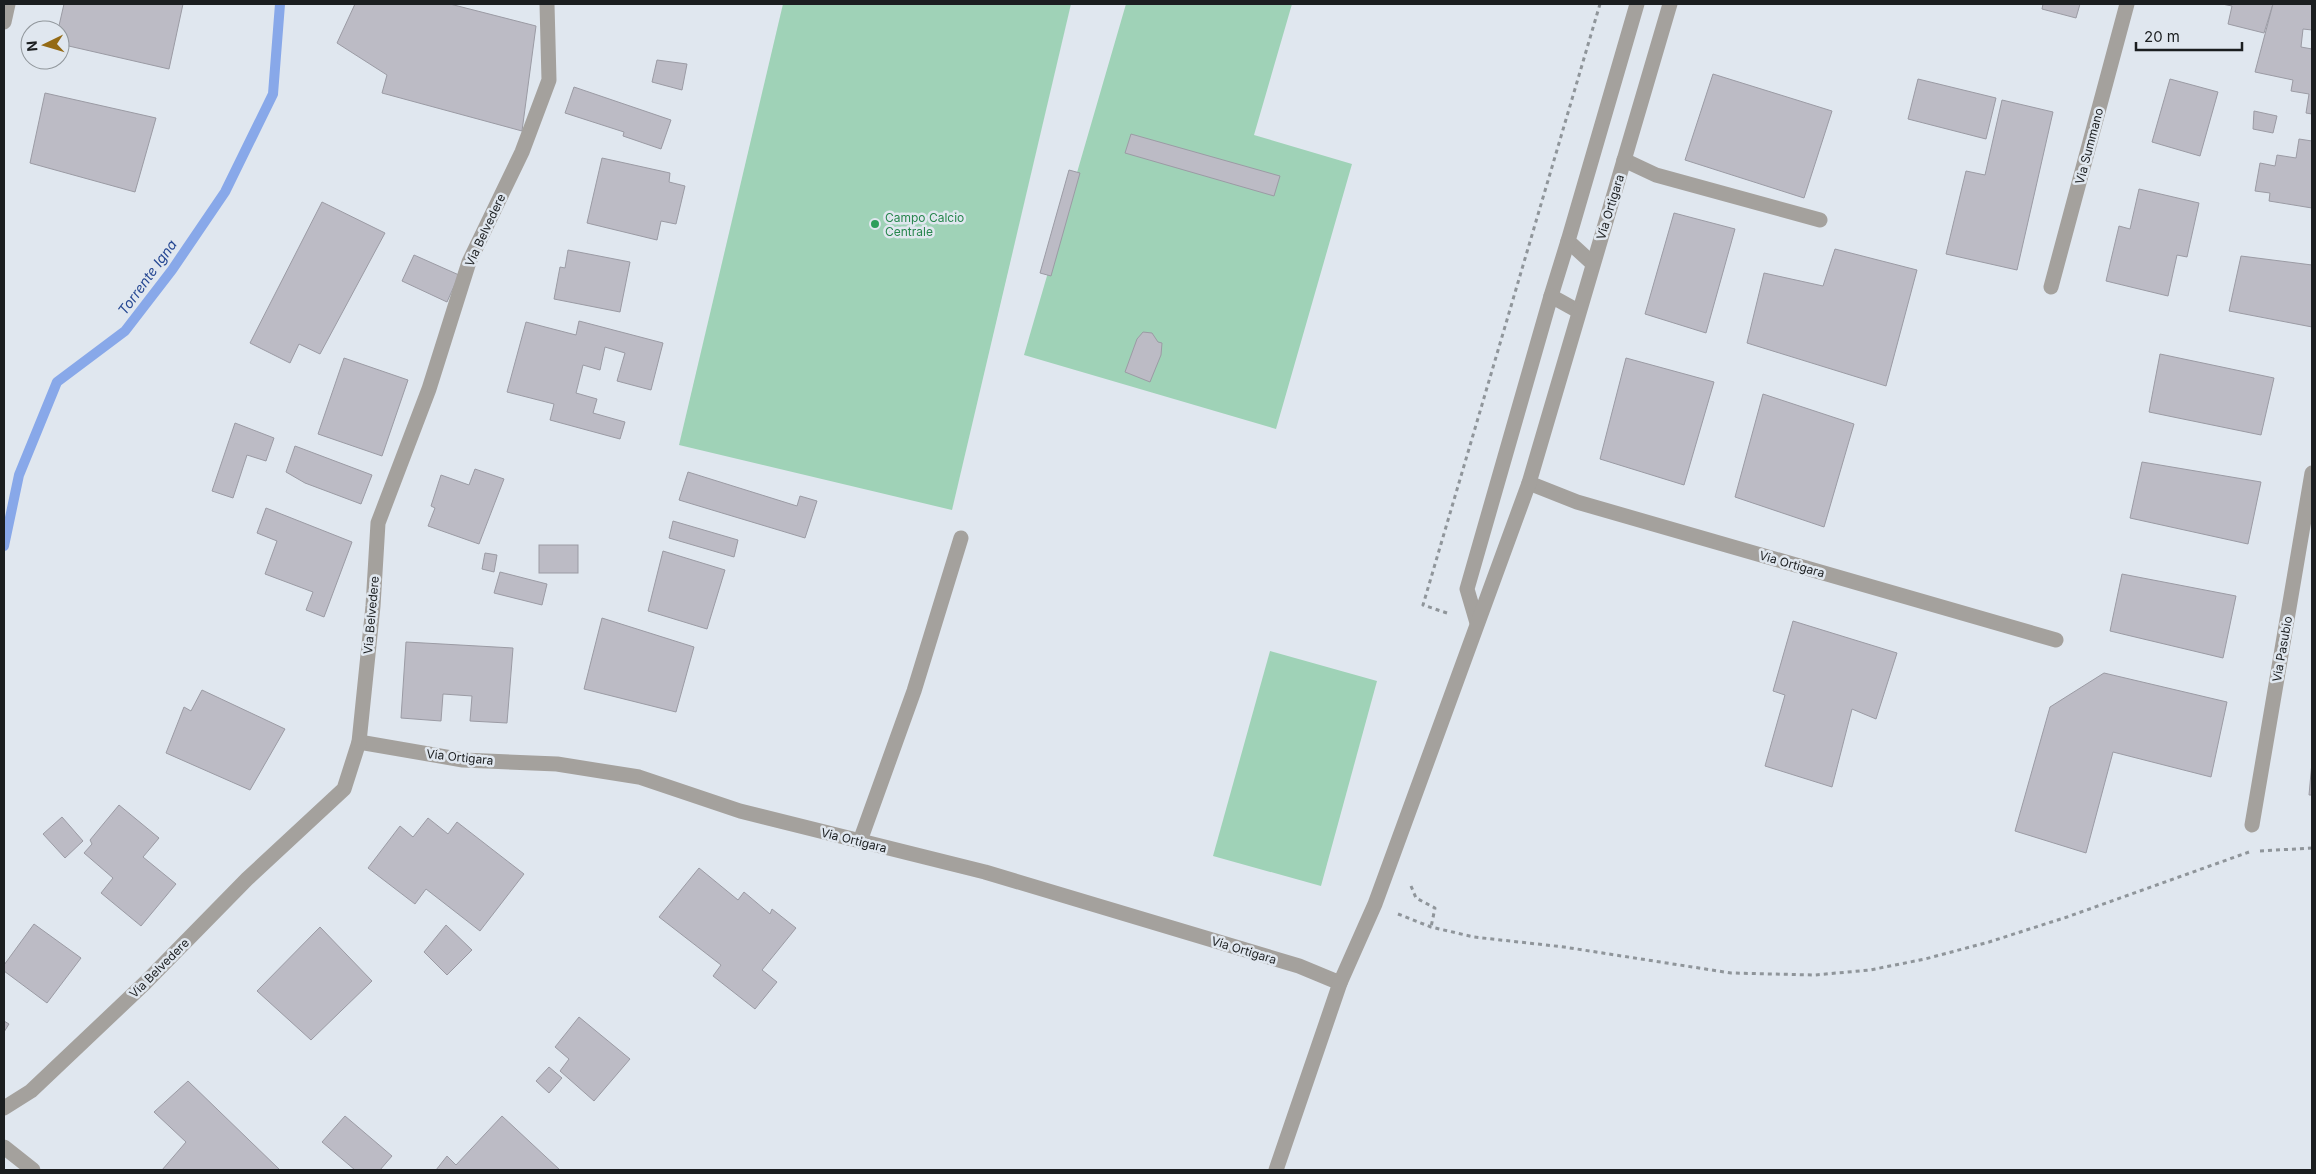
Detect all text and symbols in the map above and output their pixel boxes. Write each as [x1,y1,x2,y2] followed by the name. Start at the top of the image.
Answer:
[20,20,70,70] north arrow
[2136,20,2242,52] scale bar
[2144,27,2180,46] text: 20 m
[23,40,40,52] text: N
[2072,106,2106,186] street label: Via Summano
[1593,173,1627,241] street label: Via Ortigara
[462,191,508,269] street label: Via Belvedere
[885,210,964,239] place label: Campo Calcio Centrale
[869,218,881,230] marker: Campo Calcio Centrale
[114,236,180,318] water label: Torrente Igna
[1758,548,1826,580] street label: Via Ortigara
[360,575,382,655] street label: Via Belvedere
[2269,615,2295,683] street label: Via Pasubio
[426,746,494,768] street label: Via Ortigara
[819,825,889,855] street label: Via Ortigara
[1210,933,1278,967] street label: Via Ortigara
[126,935,192,1001] street label: Via Belvedere

